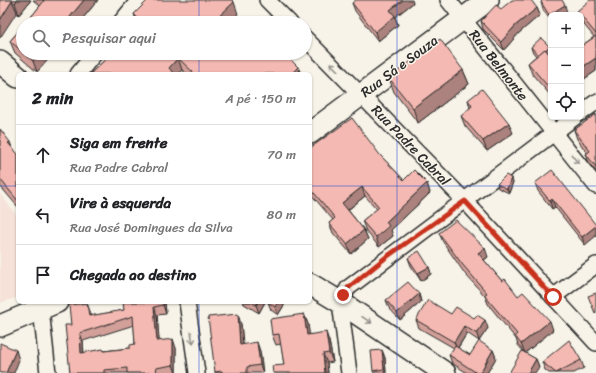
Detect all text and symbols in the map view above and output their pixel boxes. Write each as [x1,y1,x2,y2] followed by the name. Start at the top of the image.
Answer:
[548,12,584,120] map controls
[548,12,584,48] button: +
[16,16,312,60] search box
[463,24,535,107] street label: Rua Belmonte
[62,25,156,51] text: Pesquisar aqui
[30,27,52,49] icon: search
[355,29,444,104] street label: Rua Sá e Souza
[548,48,584,84] button: −
[329,62,339,72] one-way arrow
[32,83,73,113] text: 2 min
[548,84,584,120] button: locate
[225,87,296,110] text: A pé · 150 m
[365,99,457,193] street label: Rua Padre Cabral
[70,130,167,156] text: Siga em frente
[267,143,296,166] text: 70 m
[32,144,54,166] icon: ahead
[570,154,579,165] one-way arrow
[70,156,168,179] text: Rua Padre Cabral
[70,190,171,216] text: Vire à esquerda
[267,203,296,226] text: 80 m
[32,204,54,226] icon: left
[70,216,233,239] text: Rua José Domingues da Silva
[70,262,196,288] text: Chegada ao destino
[32,264,54,286] icon: arrive
[334,286,352,304] route end
[544,288,562,306] route start
[361,316,372,324] one-way arrow
[188,331,196,344] one-way arrow

